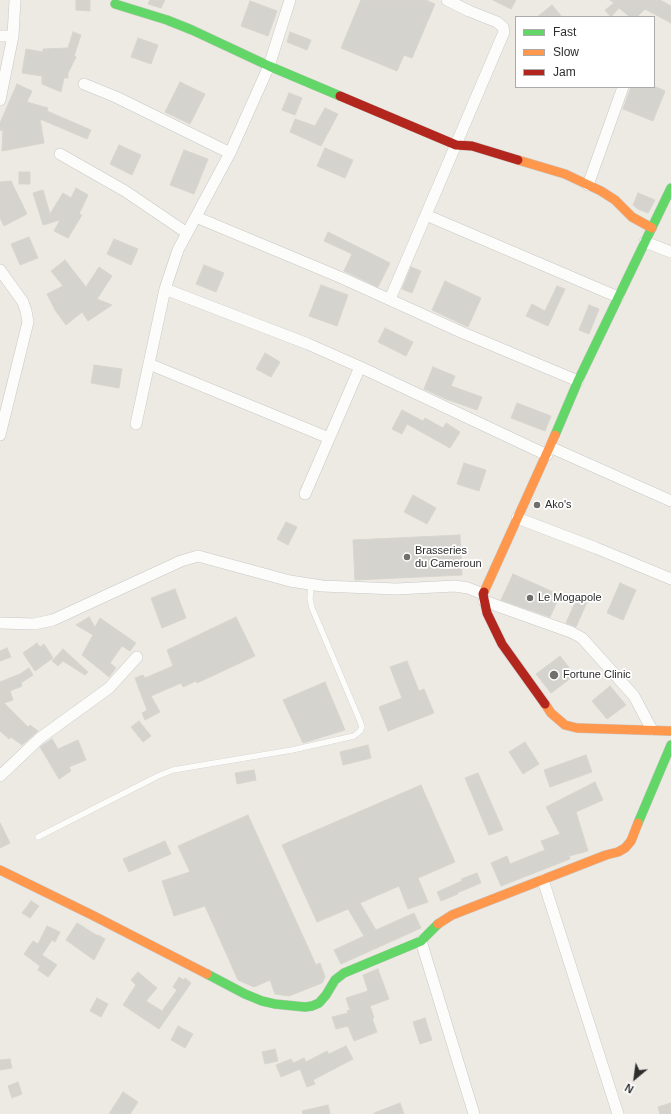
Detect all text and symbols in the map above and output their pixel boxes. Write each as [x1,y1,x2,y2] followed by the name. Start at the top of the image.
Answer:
[515,16,655,88] legend
[553,25,576,39] text: Fast
[553,45,579,59] text: Slow
[553,65,576,79] text: Jam
[545,498,572,512] place label: Ako's
[532,500,542,510] marker: Ako's
[415,544,482,570] place label: Brasseries du Cameroun
[402,552,412,562] marker: Brasseries du Cameroun
[538,591,602,605] place label: Le Mogapole
[525,593,535,603] marker: Le Mogapole
[563,668,631,682] place label: Fortune Clinic
[548,669,560,681] marker: Fortune Clinic
[615,1058,655,1098] north arrow
[623,1081,636,1096] text: N

